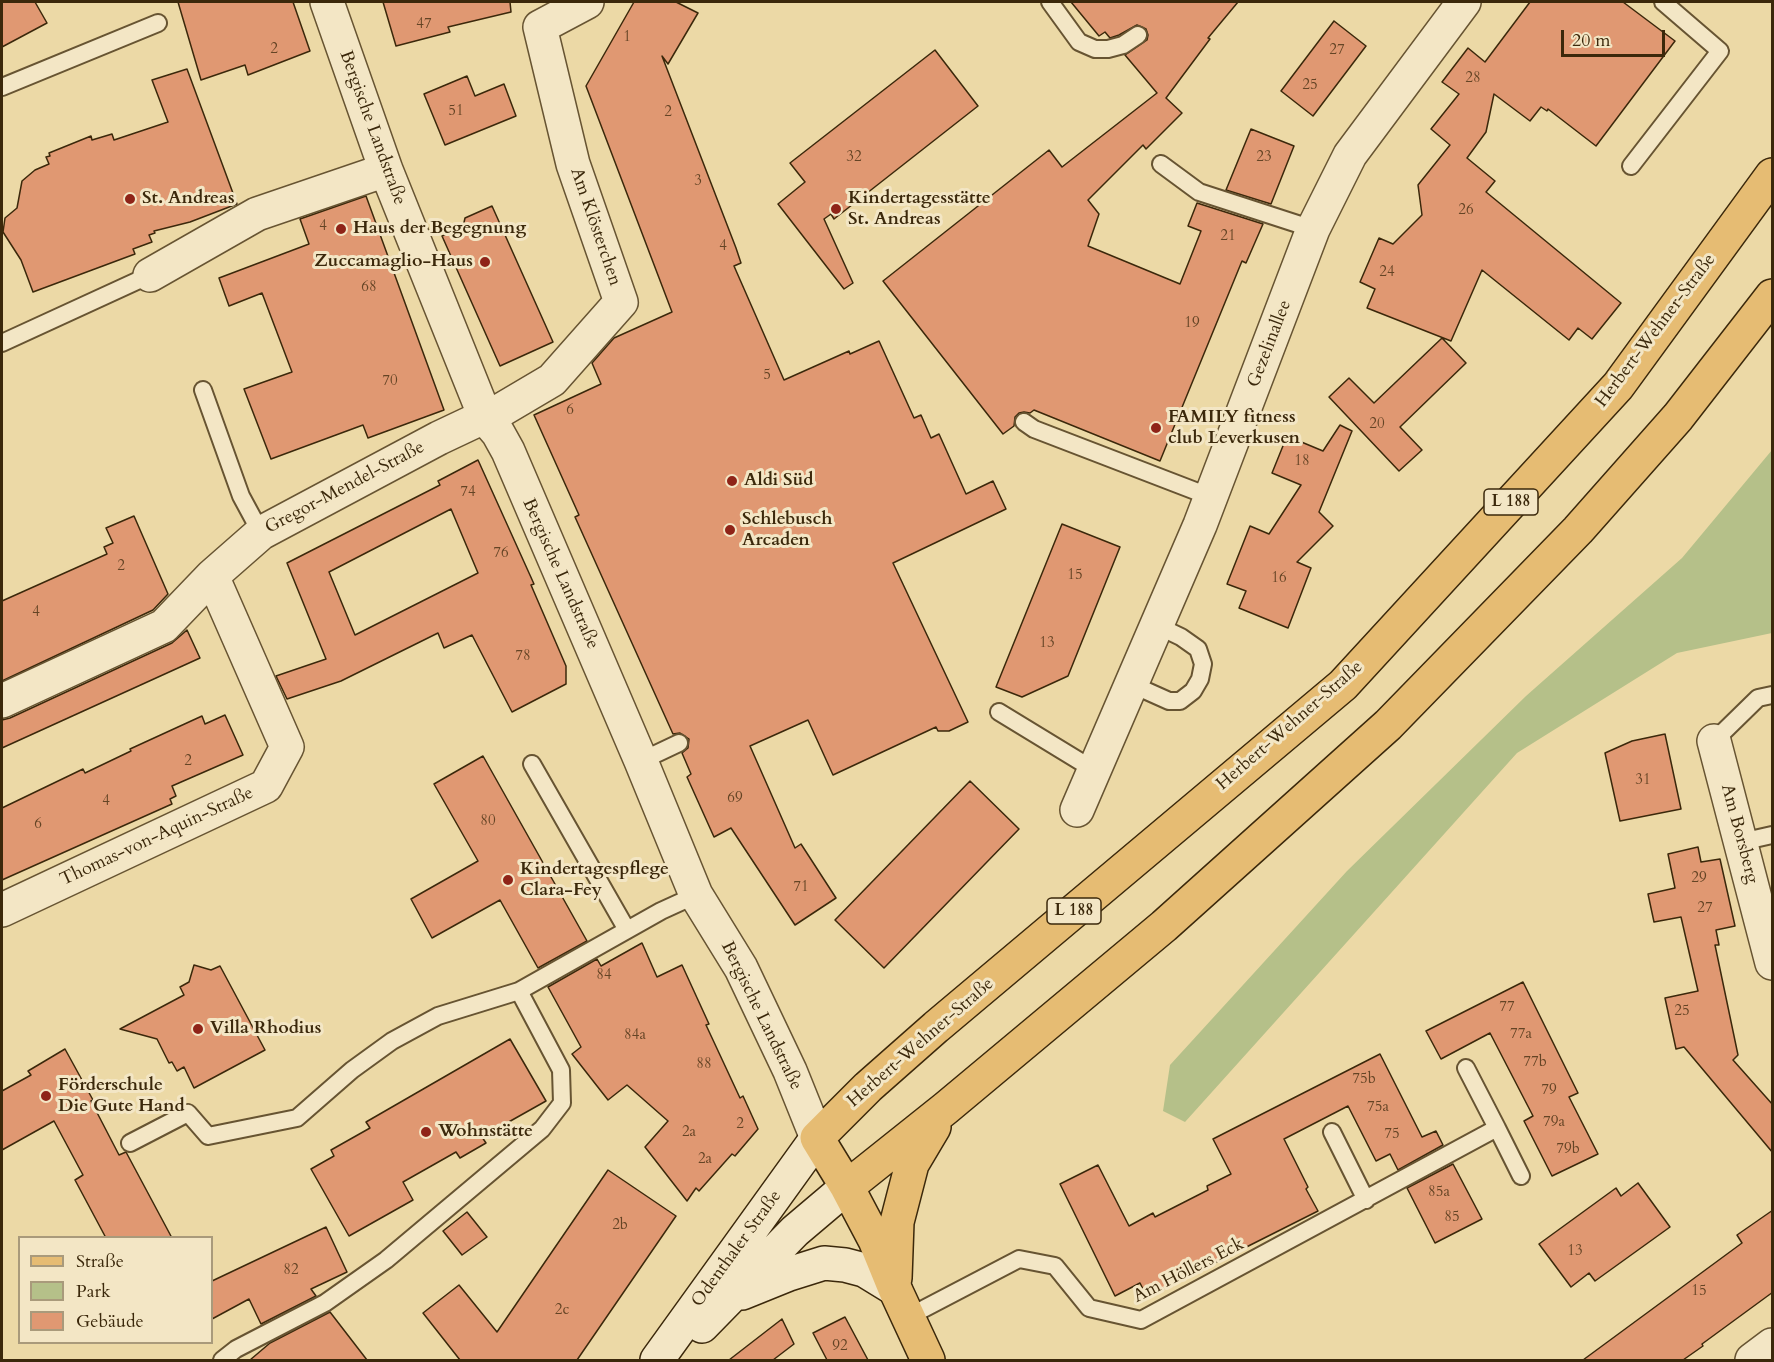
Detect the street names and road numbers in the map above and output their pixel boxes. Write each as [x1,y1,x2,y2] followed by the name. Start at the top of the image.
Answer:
[334,48,410,208] street label: Bergische Landstraße
[565,165,625,289] street label: Am Klösterchen
[1591,250,1721,412] street label: Herbert-Wehner-Straße
[1243,297,1297,391] street label: Gezelinallee
[262,437,428,539] street label: Gregor-Mendel-Straße
[1484,489,1538,515] road number: L 188
[517,495,603,653] street label: Bergische Landstraße
[1212,657,1368,795] street label: Herbert-Wehner-Straße
[1715,782,1763,886] street label: Am Borsberg
[57,783,257,891] street label: Thomas-von-Aquin-Straße
[1047,898,1101,924] road number: L 188
[716,938,806,1094] street label: Bergische Landstraße
[843,974,999,1112] street label: Herbert-Wehner-Straße
[687,1186,787,1312] street label: Odenthaler Straße
[1130,1234,1248,1308] street label: Am Höllers Eck

